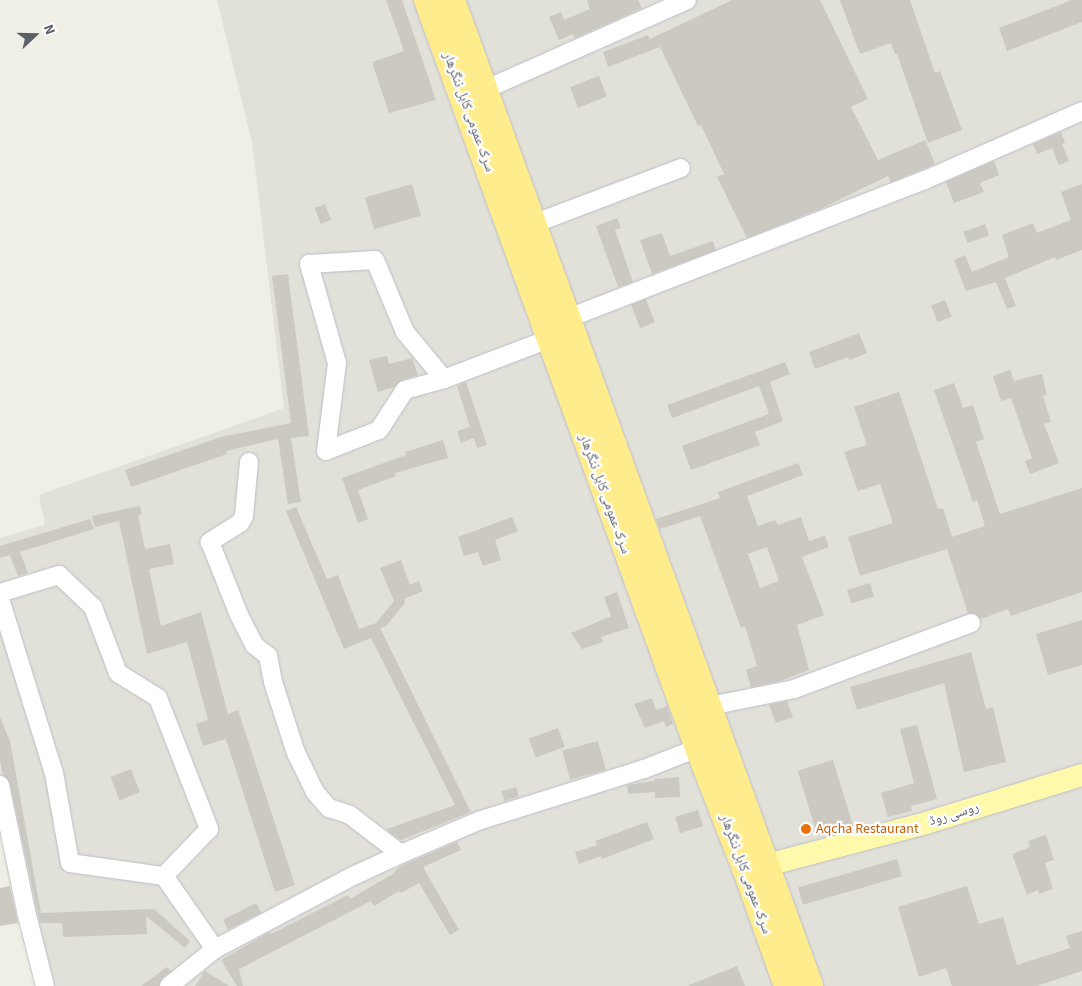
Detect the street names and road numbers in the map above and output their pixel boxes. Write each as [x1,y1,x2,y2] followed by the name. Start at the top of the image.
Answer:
[440,50,498,174] street label: سرک عمومی کابل ننگرهار
[576,432,634,556] street label: سرک عمومی کابل ننگرهار
[927,798,981,830] street label: روسی روڈ
[717,812,775,936] street label: سرک عمومی کابل ننگرهار

